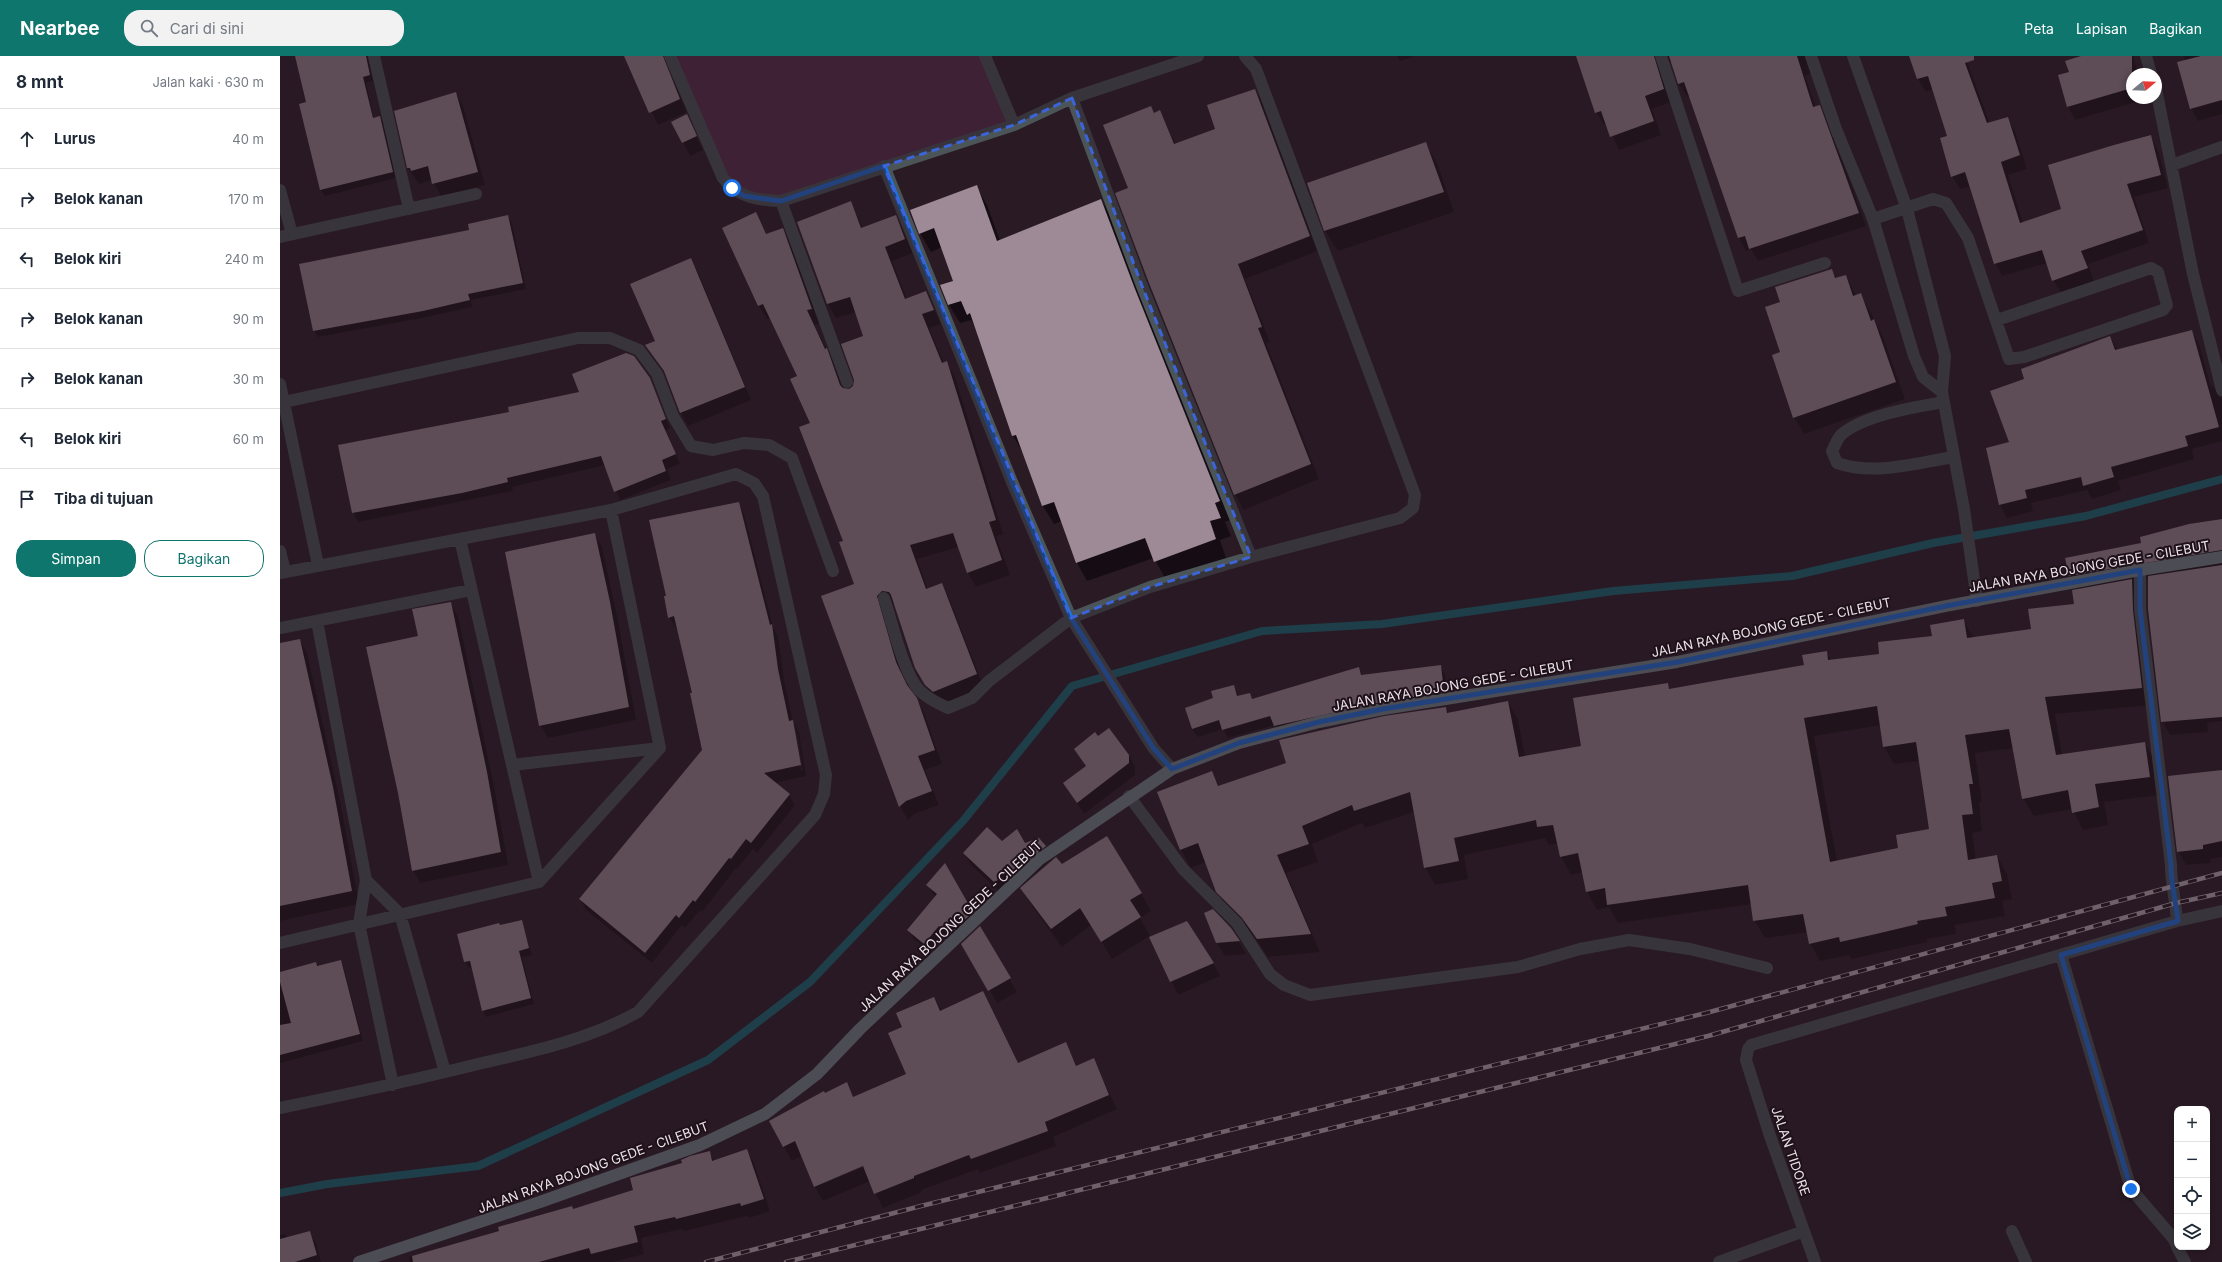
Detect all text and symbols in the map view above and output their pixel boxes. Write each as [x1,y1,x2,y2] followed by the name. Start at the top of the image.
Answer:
[124,10,404,46] search box
[20,17,100,40] text: Nearbee
[138,17,160,39] icon: search
[170,19,244,38] text: Cari di sini
[2024,20,2054,37] text: Peta
[2076,20,2127,37] text: Lapisan
[2149,20,2202,37] text: Bagikan
[2126,68,2162,104] north arrow
[16,72,63,92] text: 8 mnt
[152,74,264,90] text: Jalan kaki · 630 m
[16,128,38,150] icon: ahead
[54,129,96,148] text: Lurus
[232,131,264,147] text: 40 m
[723,179,741,197] route start
[16,188,38,210] icon: right
[54,189,143,208] text: Belok kanan
[228,191,264,207] text: 170 m
[16,248,38,270] icon: left
[54,249,121,268] text: Belok kiri
[225,251,264,267] text: 240 m
[16,308,38,330] icon: right
[54,309,143,328] text: Belok kanan
[233,311,264,327] text: 90 m
[16,368,38,390] icon: right
[54,369,143,388] text: Belok kanan
[233,371,264,387] text: 30 m
[16,428,38,450] icon: left
[54,429,121,448] text: Belok kiri
[233,431,264,447] text: 60 m
[16,488,38,510] icon: arrive
[54,489,153,508] text: Tiba di tujuan
[1967,537,2211,595] street label: JALAN RAYA BOJONG GEDE - CILEBUT
[16,540,136,577] button: Simpan
[144,540,264,577] button: Bagikan
[1650,594,1892,660] street label: JALAN RAYA BOJONG GEDE - CILEBUT
[1331,656,1575,714] street label: JALAN RAYA BOJONG GEDE - CILEBUT
[855,837,1045,1015] street label: JALAN RAYA BOJONG GEDE - CILEBUT
[1768,1104,1814,1198] street label: JALAN TIDORE
[2174,1106,2210,1250] map controls
[2174,1106,2210,1142] button: +
[475,1118,711,1216] street label: JALAN RAYA BOJONG GEDE - CILEBUT
[2174,1142,2210,1178] button: −
[2174,1178,2210,1214] button: locate
[2122,1180,2140,1198] route end
[2174,1214,2210,1250] button: layers

